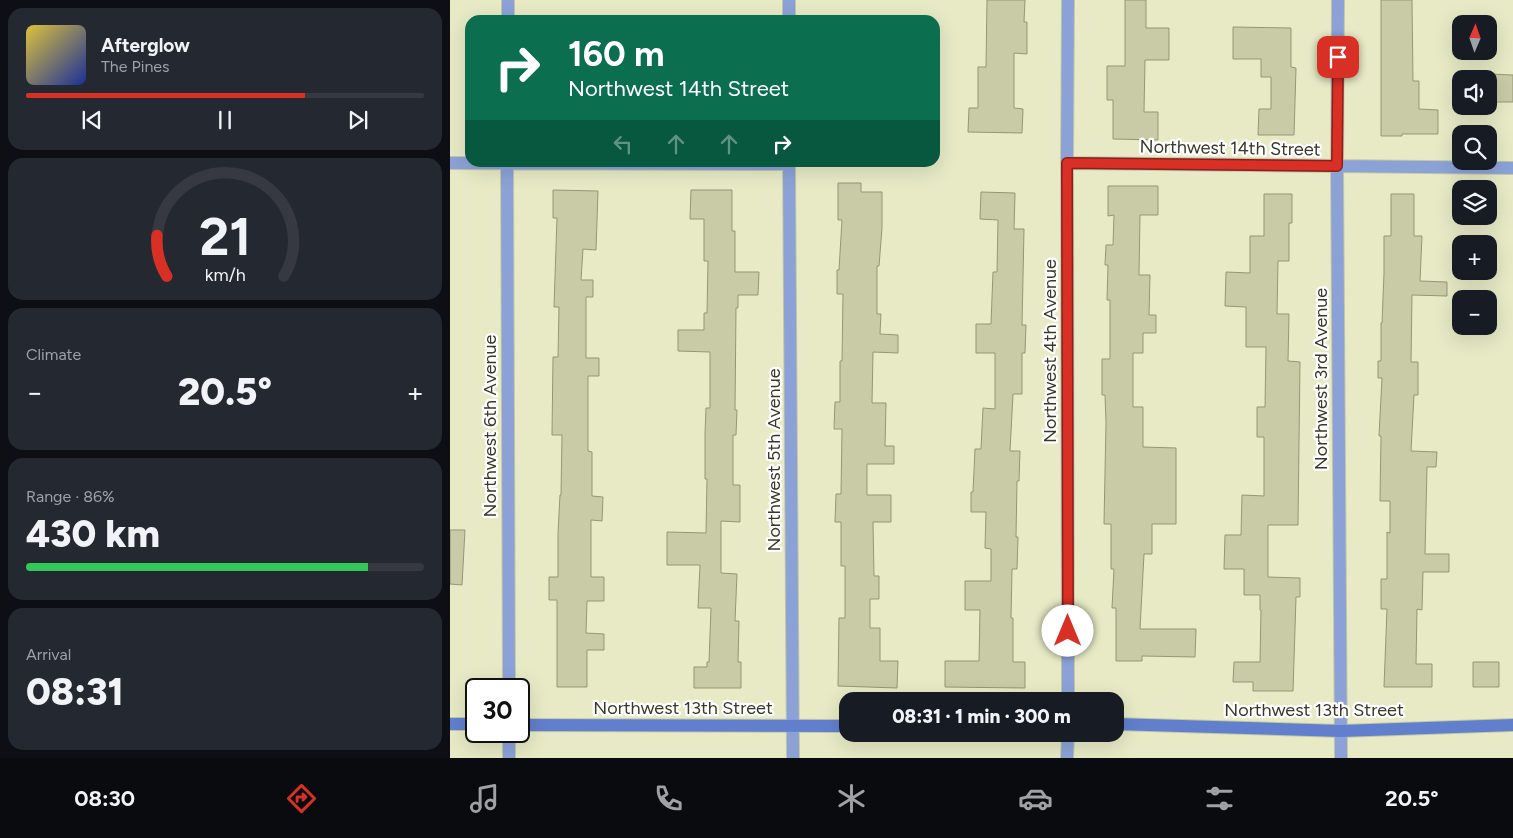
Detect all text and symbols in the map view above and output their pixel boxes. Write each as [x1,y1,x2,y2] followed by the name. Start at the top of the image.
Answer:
[1452,15,1498,60] north arrow
[1452,15,1497,335] map controls
[568,33,665,75] text: 160 m
[101,34,190,57] text: Afterglow
[485,35,550,100] icon: right
[1317,36,1359,78] pin
[1324,43,1352,71] icon: arrive
[101,57,170,76] text: The Pines
[1452,70,1497,115] button: sound
[568,75,789,102] text: Northwest 14th Street
[78,106,106,134] icon: previous
[211,106,239,134] icon: pause
[344,106,372,134] icon: next
[1452,125,1497,170] button: search
[609,130,637,158] icon: left
[662,130,690,158] icon: ahead
[715,130,743,158] icon: ahead
[768,130,796,158] icon: right
[1139,135,1321,161] street label: Northwest 14th Street
[1452,180,1497,225] button: layers
[199,206,251,268] text: 21
[1452,235,1497,280] button: +
[1039,259,1061,443] street label: Northwest 4th Avenue
[205,264,245,285] text: km/h
[1310,288,1332,470] street label: Northwest 3rd Avenue
[1452,290,1497,335] button: −
[479,334,501,517] street label: Northwest 6th Avenue
[26,345,81,364] text: Climate
[763,368,785,552] street label: Northwest 5th Avenue
[178,369,272,415] text: 20.5°
[26,375,43,409] text: −
[407,375,424,409] text: +
[26,487,115,506] text: Range · 86%
[26,511,160,557] text: 430 km
[1041,604,1093,656] position arrow
[26,645,71,664] text: Arrival
[26,669,124,715] text: 08:31
[465,678,530,743] speed limit sign: 30
[593,697,773,719] street label: Northwest 13th Street
[1224,699,1404,721] street label: Northwest 13th Street
[892,705,1071,728] text: 08:31 · 1 min · 300 m
[284,781,319,816] icon: directions
[467,781,502,816] icon: music
[651,781,686,816] icon: phone
[834,781,869,816] icon: climate
[1018,781,1053,816] icon: car
[1202,781,1237,816] icon: filters
[74,785,135,812] text: 08:30
[1385,785,1439,812] text: 20.5°

